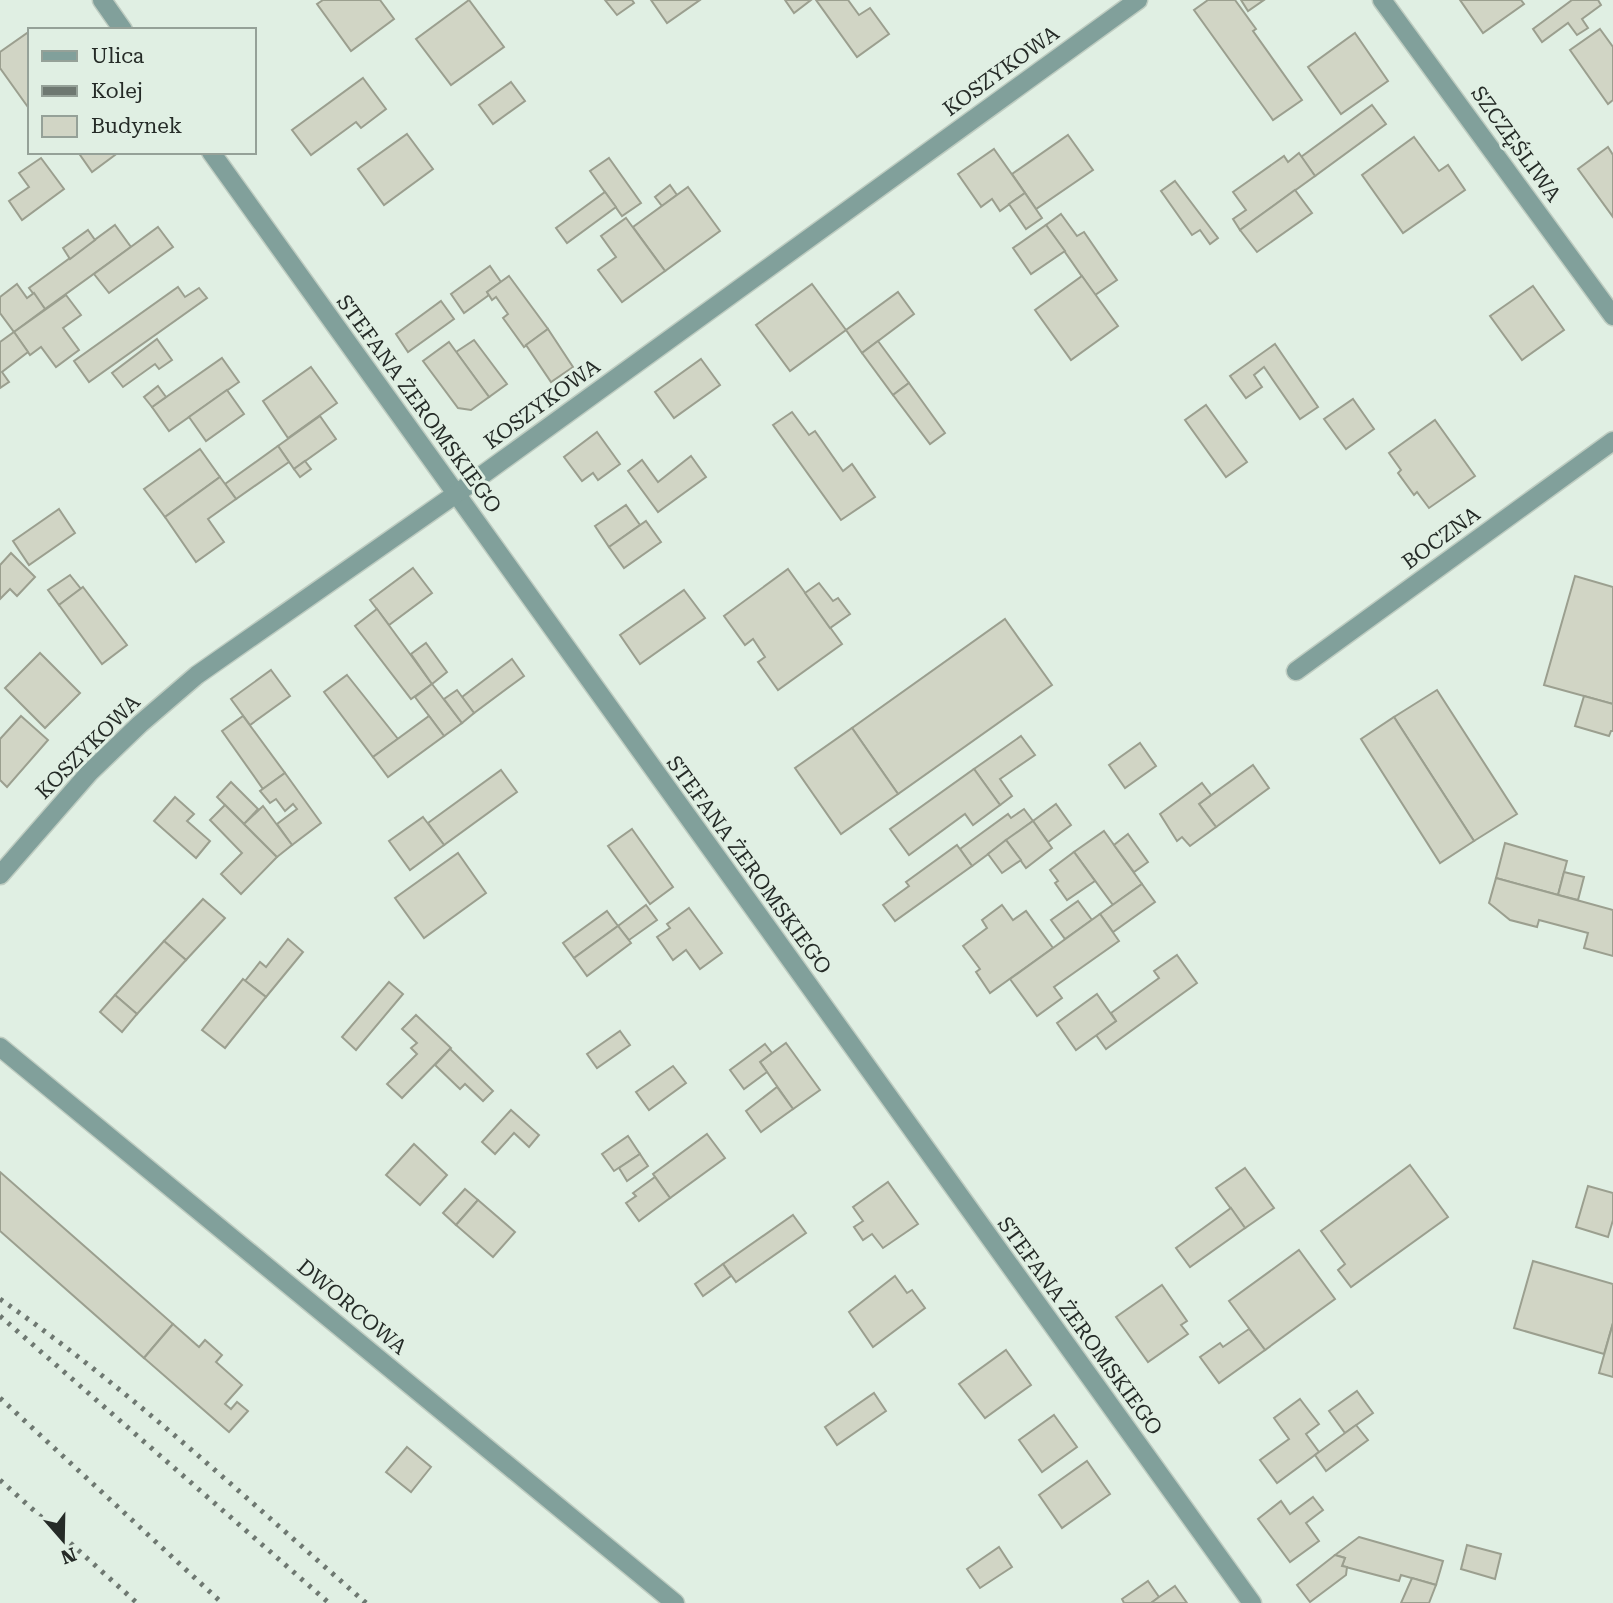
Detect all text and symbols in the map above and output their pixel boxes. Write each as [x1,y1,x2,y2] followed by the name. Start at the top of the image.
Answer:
[938,21,1064,121] street label: KOSZYKOWA
[28,28,256,154] legend
[91,44,145,68] text: Ulica
[91,79,143,103] text: Kolej
[1466,81,1567,207] street label: SZCZĘŚLIWA
[91,114,182,138] text: Budynek
[332,290,506,518] street label: STEFANA ŻEROMSKIEGO
[479,354,605,454] street label: KOSZYKOWA
[1397,502,1485,574] street label: BOCZNA
[31,690,145,804] street label: KOSZYKOWA
[662,751,836,979] street label: STEFANA ŻEROMSKIEGO
[993,1212,1167,1440] street label: STEFANA ŻEROMSKIEGO
[293,1254,412,1360] street label: DWORCOWA
[28,1505,98,1575] north arrow
[57,1542,79,1569] text: N

